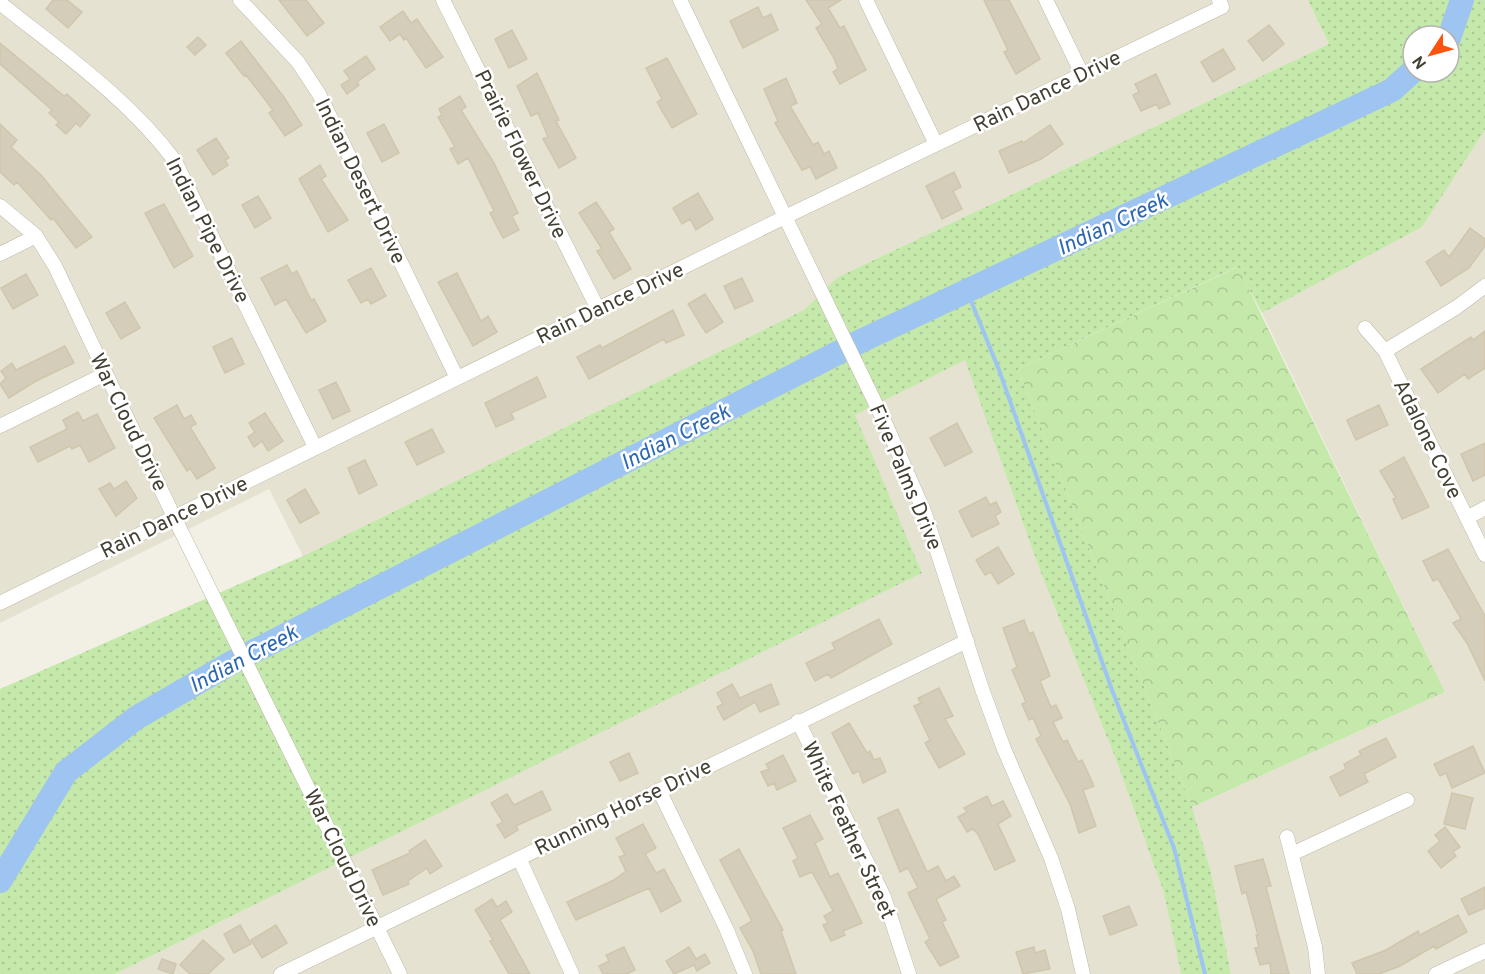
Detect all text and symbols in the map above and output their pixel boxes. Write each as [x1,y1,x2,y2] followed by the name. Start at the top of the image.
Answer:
[1401,24,1461,84] north arrow
[969,45,1126,140] street label: Rain Dance Drive
[1409,51,1432,72] text: N
[467,66,572,244] street label: Prairie Flower Drive
[308,95,411,269] street label: Indian Desert Drive
[158,153,255,308] street label: Indian Pipe Drive
[1053,187,1174,263] water label: Indian Creek
[532,257,689,352] street label: Rain Dance Drive
[83,349,173,496] street label: War Cloud Drive
[1386,375,1467,504] street label: Adalone Cove
[617,399,736,477] water label: Indian Creek
[862,401,947,555] street label: Five Palms Drive
[96,471,253,566] street label: Rain Dance Drive
[185,620,304,700] water label: Indian Creek
[795,738,901,924] street label: White Feather Street
[531,754,717,863] street label: Running Horse Drive
[297,785,387,932] street label: War Cloud Drive

